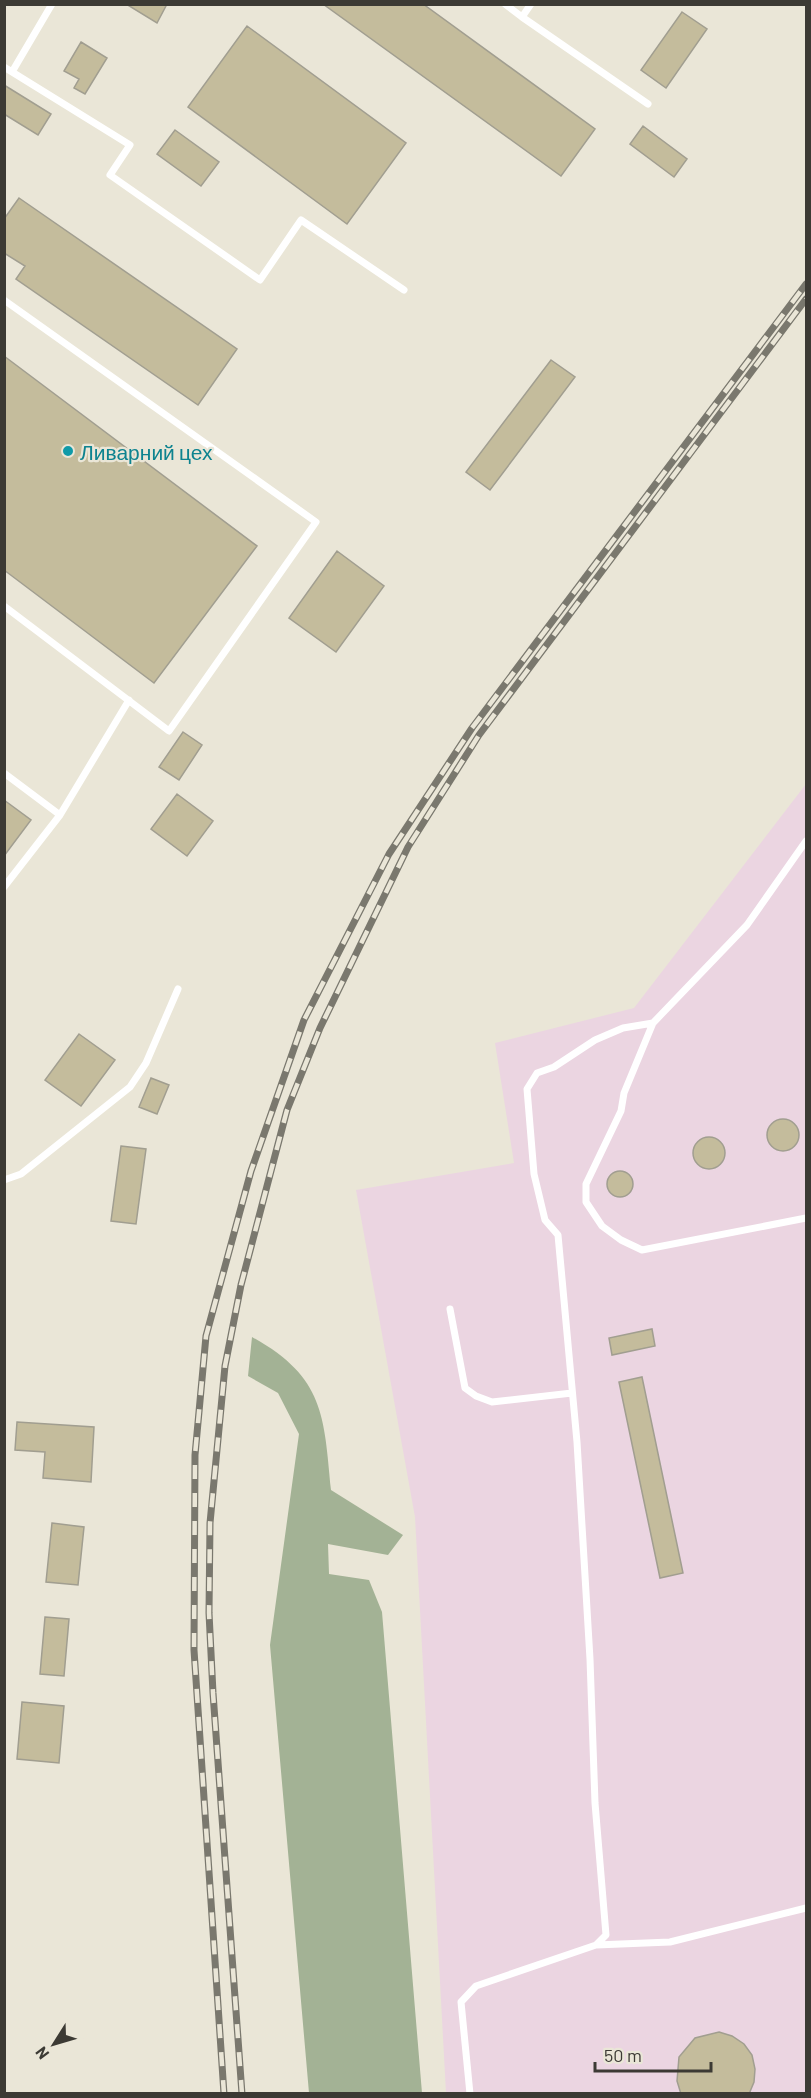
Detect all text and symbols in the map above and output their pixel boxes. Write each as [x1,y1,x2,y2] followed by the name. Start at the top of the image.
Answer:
[80,439,213,464] place label: Ливарний цех
[61,444,75,458] marker: Ливарний цех
[24,2014,84,2074] north arrow
[595,2035,710,2073] scale bar
[31,2043,52,2063] text: N
[604,2044,642,2066] text: 50 m

